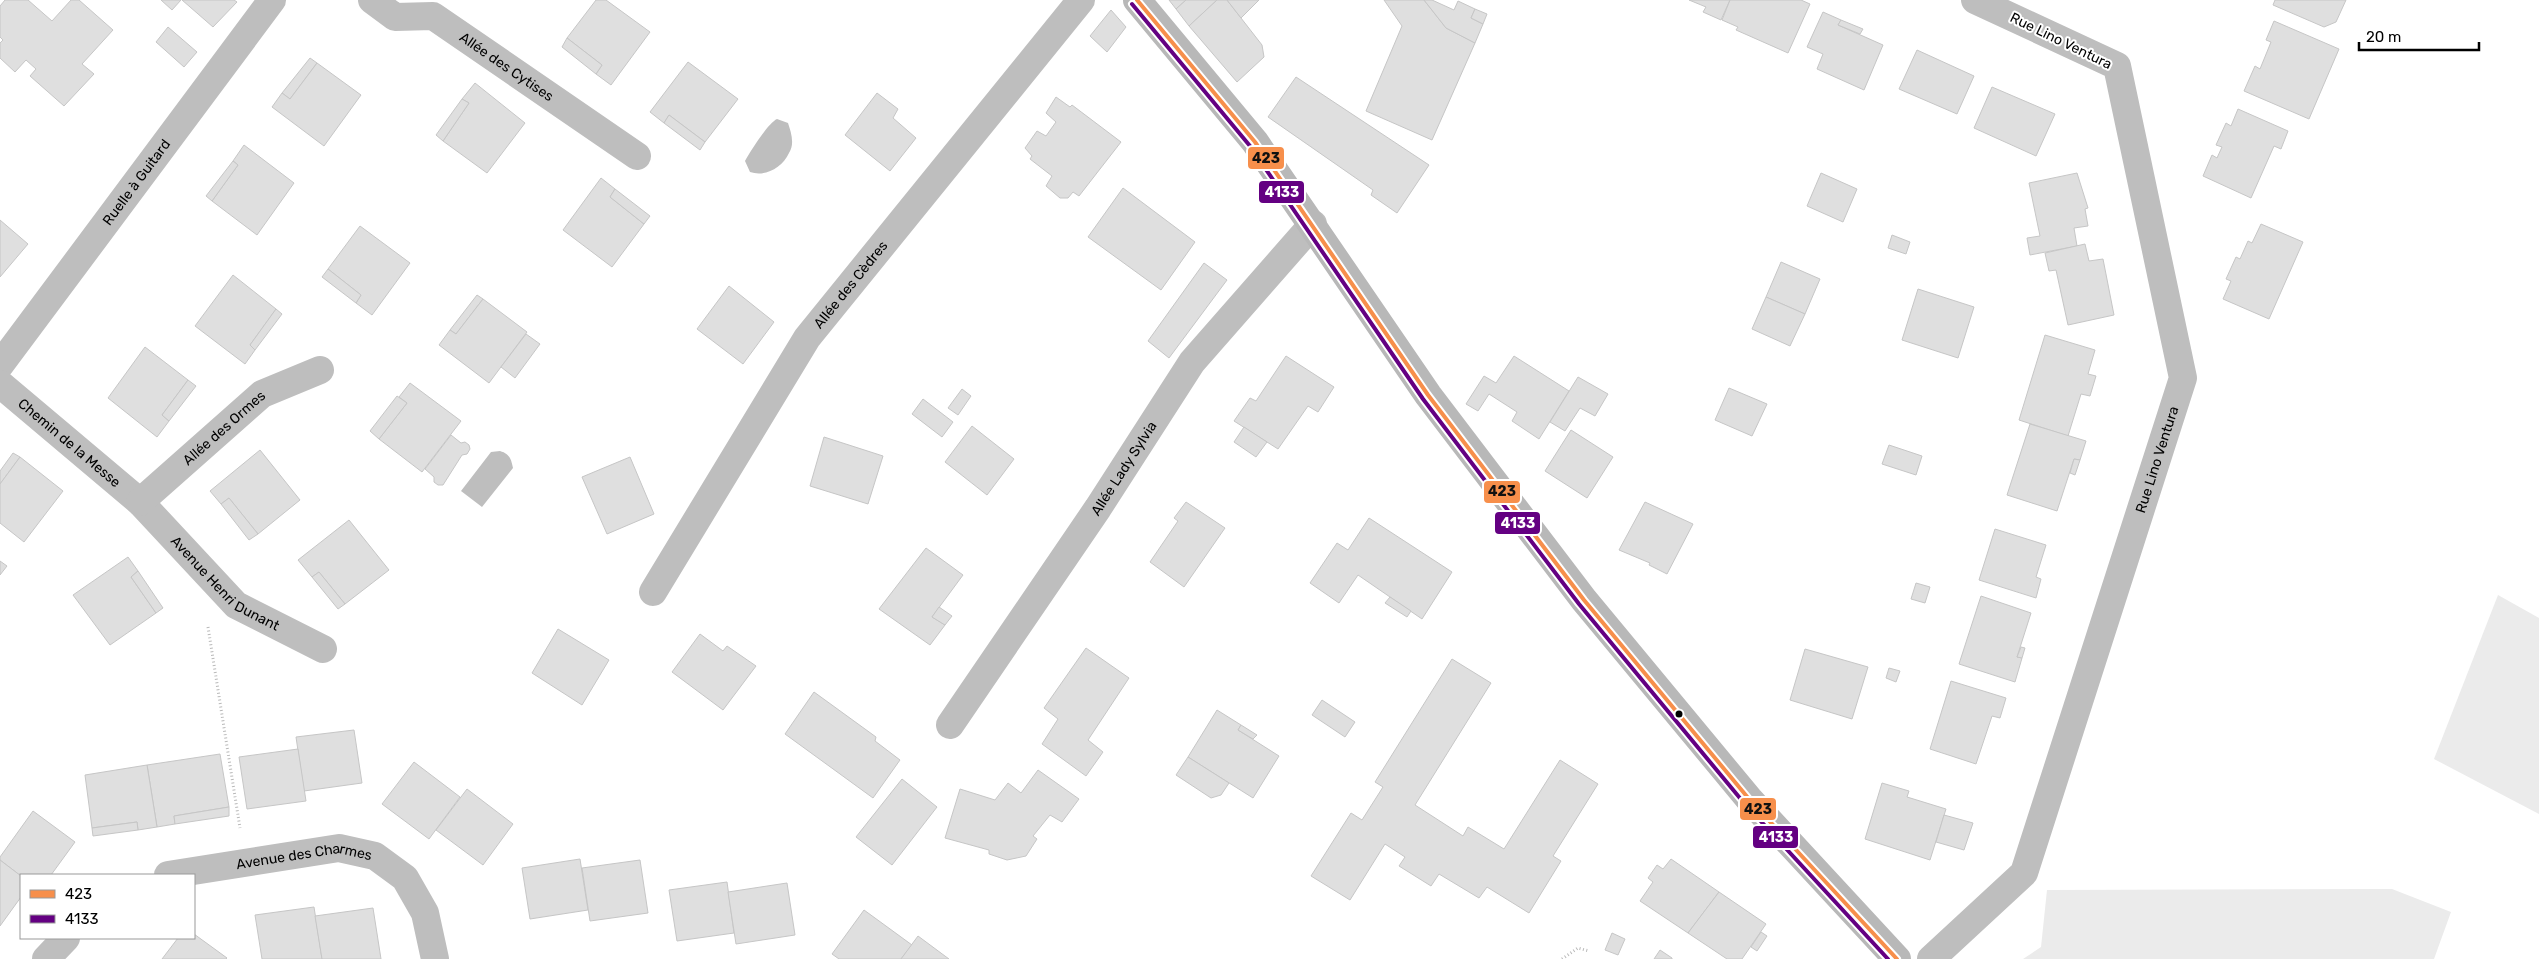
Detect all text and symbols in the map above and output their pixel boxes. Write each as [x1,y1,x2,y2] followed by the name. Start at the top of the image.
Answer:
[2007,9,2115,73] street label: Rue Lino Ventura
[2359,20,2479,52] scale bar
[456,28,557,105] street label: Allée des Cytises
[2366,28,2401,46] text: 20 m
[99,136,174,228] street label: Ruelle à Guitard
[1247,146,1285,170] line badge: 423
[1252,150,1280,167] text: 423
[1258,180,1305,204] line badge: 4133
[1265,184,1299,201] text: 4133
[810,237,891,332] street label: Allée des Cèdres
[179,387,269,469] street label: Allée des Ormes
[15,395,124,491] street label: Chemin de la Messe
[2132,404,2182,515] street label: Rue Lino Ventura
[1087,418,1160,519] street label: Allée Lady Sylvia
[1483,480,1521,504] line badge: 423
[1488,483,1516,500] text: 423
[1494,511,1541,535] line badge: 4133
[1501,515,1535,532] text: 4133
[167,532,283,634] street label: Avenue Henri Dunant
[1674,709,1684,719] unlabelled marker
[1739,797,1777,821] line badge: 423
[1744,801,1772,818] text: 423
[1752,825,1799,849] line badge: 4133
[1759,829,1793,846] text: 4133
[235,839,374,873] street label: Avenue des Charmes
[20,874,195,939] legend
[65,885,92,903] text: 423
[65,910,98,928] text: 4133

